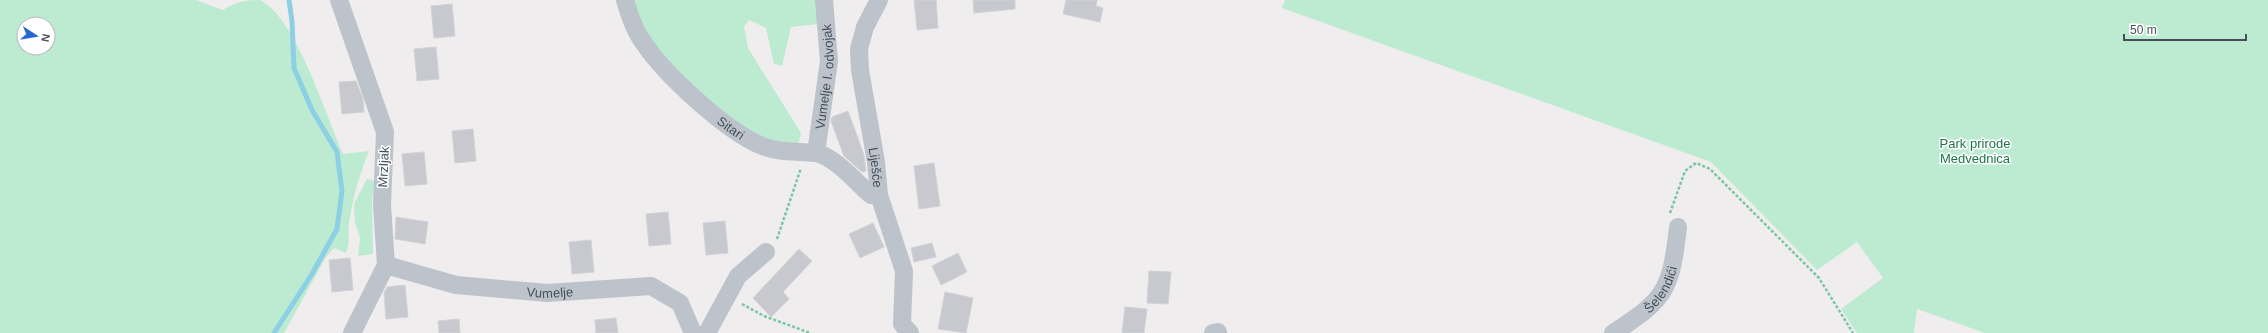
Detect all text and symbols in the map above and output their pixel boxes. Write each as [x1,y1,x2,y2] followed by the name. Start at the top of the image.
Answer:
[16,16,56,56] north arrow
[2124,16,2246,42] scale bar
[812,23,837,130] street label: Vumelje I. odvojak
[2130,23,2157,37] text: 50 m
[39,33,52,43] text: N
[714,113,747,143] street label: Sitari
[1940,136,2011,166] park label: Park prirode Medvednica
[375,146,392,188] street label: Mrzljak
[866,146,885,188] street label: Liješće
[1641,264,1680,316] street label: Šelendići
[526,284,574,301] street label: Vumelje

